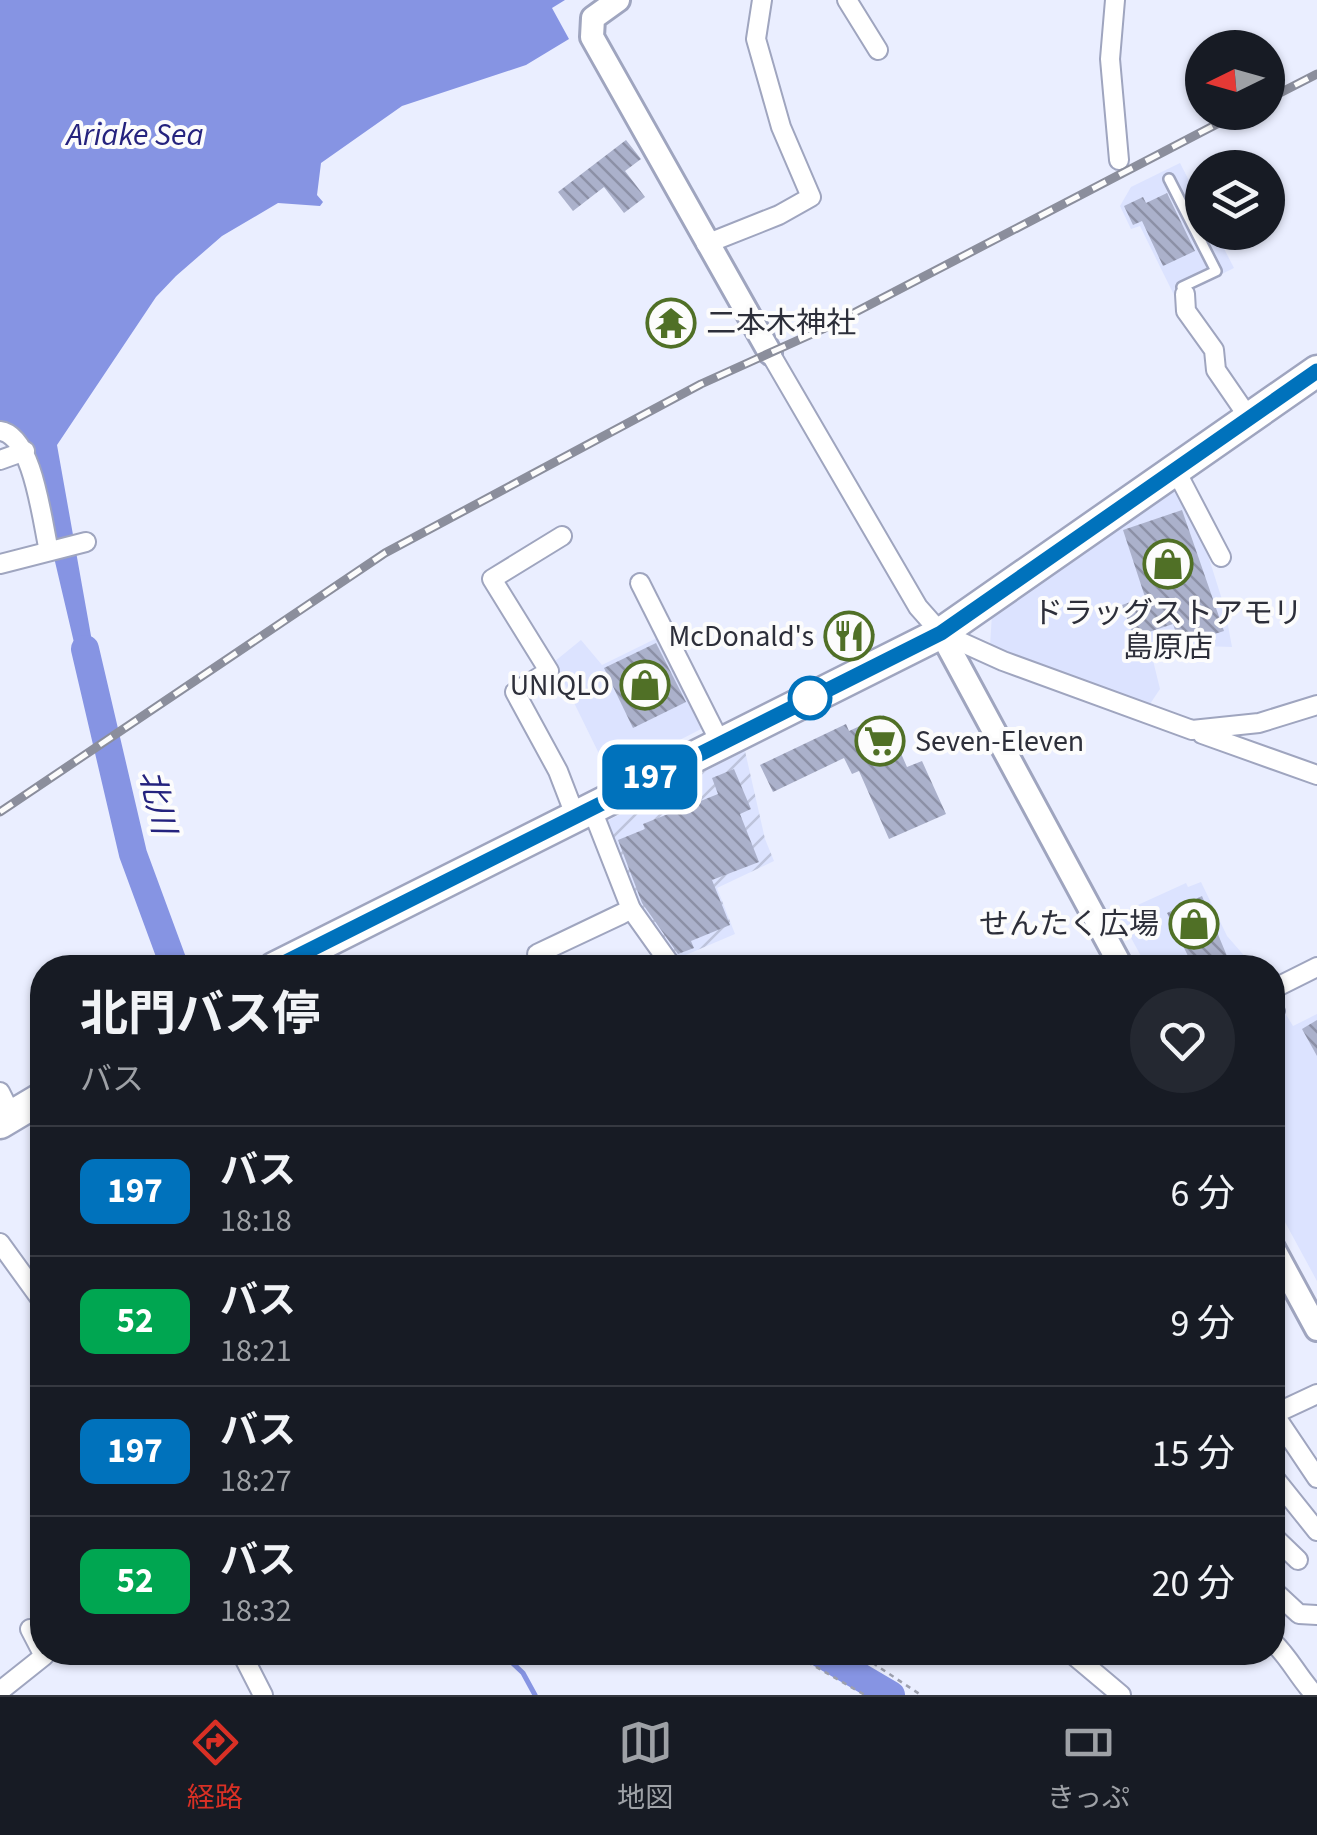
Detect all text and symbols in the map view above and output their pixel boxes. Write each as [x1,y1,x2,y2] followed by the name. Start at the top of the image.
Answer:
[1185,30,1285,130] north arrow
[1185,30,1285,250] map controls
[64,112,204,158] water label: Ariake Sea
[1185,150,1285,250] button: layers
[645,297,697,349] temple icon: 二本木神社
[706,302,856,345] place label: 二本木神社
[1142,538,1194,590] shop icon: ドラッグストアモリ 島原店
[1033,592,1303,669] place label: ドラッグストアモリ 島原店
[823,610,875,662] restaurant icon: McDonald's
[669,615,814,658] place label: McDonald's
[619,659,671,711] shop icon: UNIQLO
[510,664,610,707] place label: UNIQLO
[789,677,831,719] unlabelled marker
[854,715,906,767] supermarket icon: Seven-Eleven
[915,720,1084,763] place label: Seven-Eleven
[592,744,708,810] line badge: 197
[622,752,678,802] text: 197
[127,766,187,841] water label: 北川
[1168,898,1220,950] shop icon: せんたく広場
[979,903,1159,946] place label: せんたく広場
[80,981,320,1049] text: 北門バス停
[1130,988,1235,1093] button: heart
[80,1057,144,1103] text: バス
[220,1144,296,1198] text: バス
[107,1166,163,1216] text: 197
[1171,1167,1235,1221] text: 6 分
[220,1198,292,1244] text: 18:18
[220,1274,296,1328] text: バス
[117,1296,153,1346] text: 52
[1171,1297,1235,1351] text: 9 分
[220,1328,292,1374] text: 18:21
[220,1404,296,1458] text: バス
[107,1426,163,1476] text: 197
[1152,1427,1235,1481] text: 15 分
[220,1458,292,1504] text: 18:27
[220,1534,296,1588] text: バス
[117,1556,153,1606] text: 52
[1152,1557,1235,1611] text: 20 分
[220,1588,292,1634] text: 18:32
[187,1715,243,1818] tab: 経路
[617,1715,673,1818] tab: 地図
[1047,1715,1130,1818] tab: きっぷ

